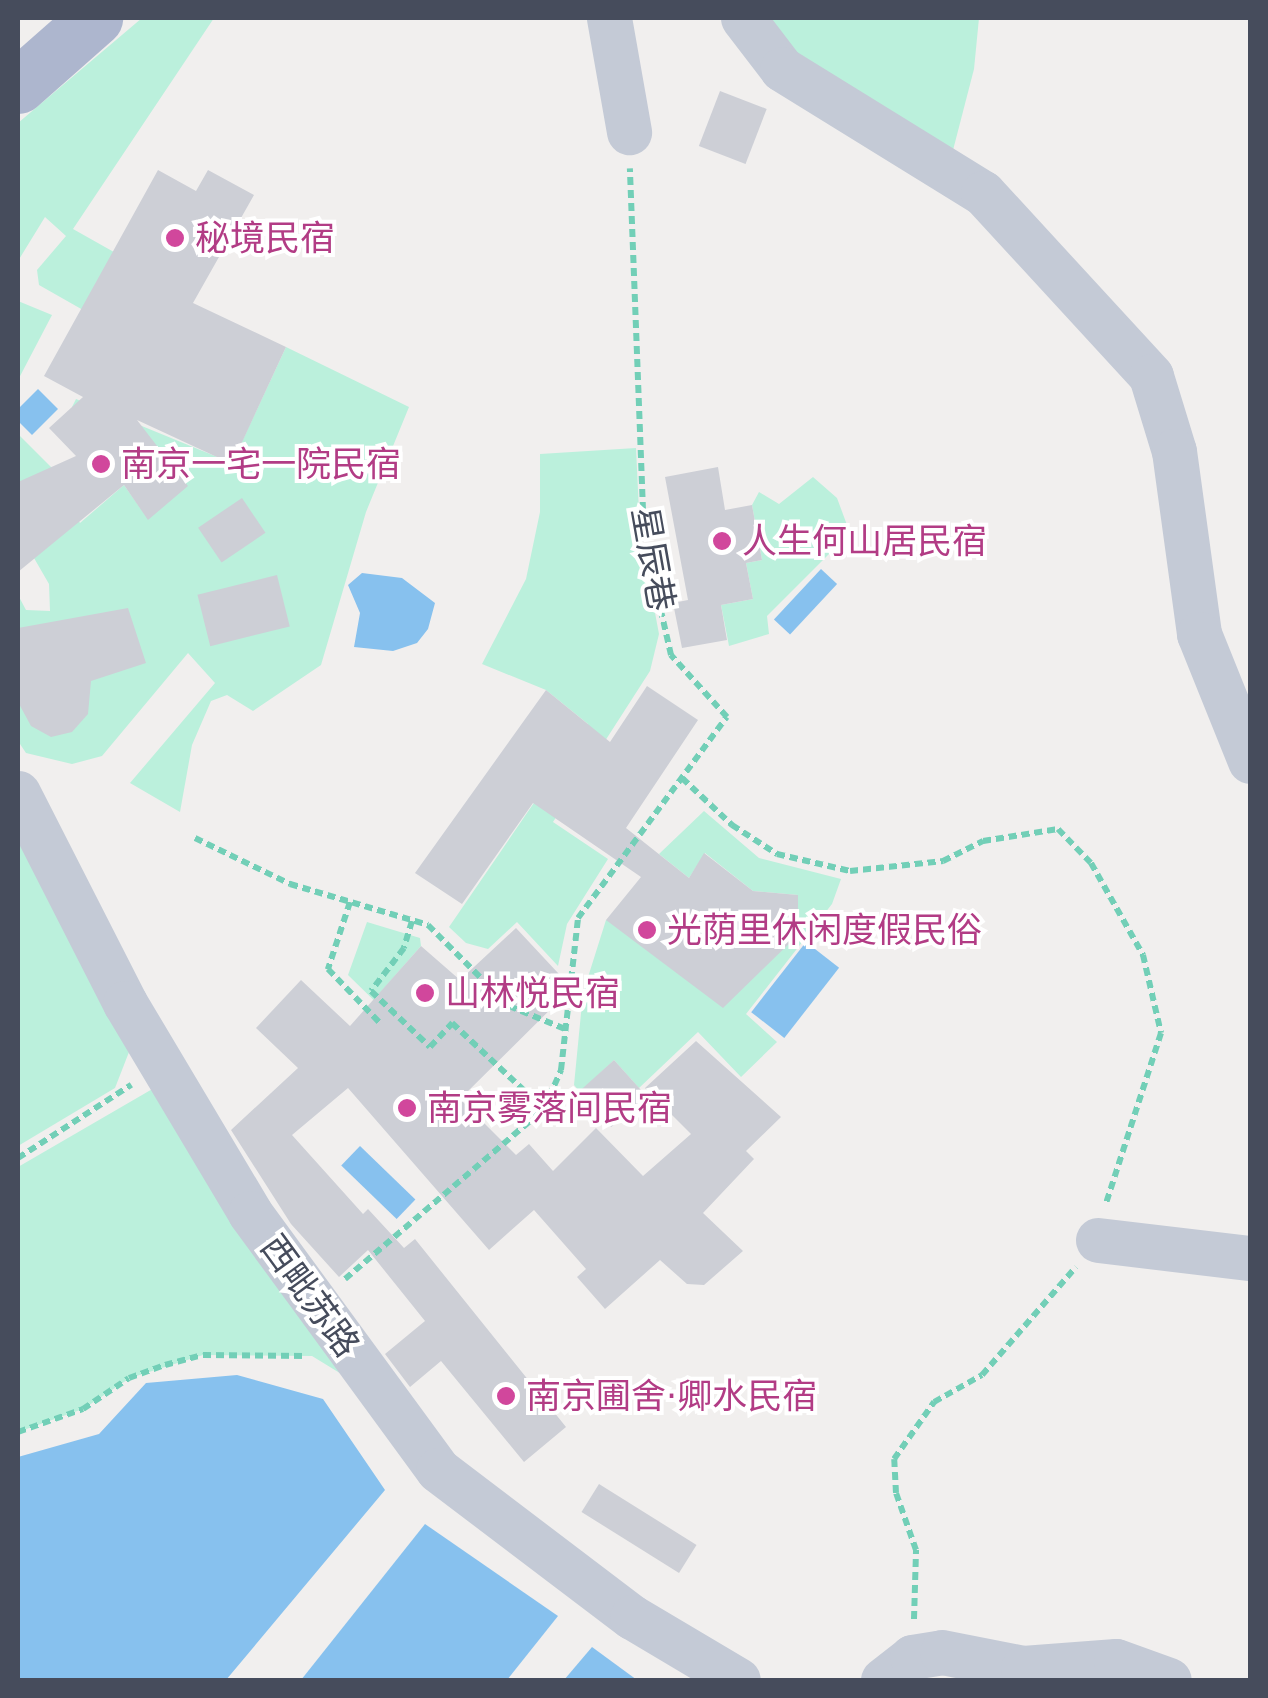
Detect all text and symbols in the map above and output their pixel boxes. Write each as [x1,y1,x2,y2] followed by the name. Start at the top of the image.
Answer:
[195,217,335,259] place label: 秘境民宿
[164,227,186,249] marker: 秘境民宿
[121,443,401,485] place label: 南京一宅一院民宿
[90,453,112,475] marker: 南京一宅一院民宿
[623,504,683,614] street label: 星辰巷
[742,520,987,562] place label: 人生何山居民宿
[711,530,733,552] marker: 人生何山居民宿
[667,909,982,951] place label: 光荫里休闲度假民俗
[636,919,658,941] marker: 光荫里休闲度假民俗
[445,972,620,1014] place label: 山林悦民宿
[414,982,436,1004] marker: 山林悦民宿
[427,1087,672,1129] place label: 南京雾落间民宿
[396,1097,418,1119] marker: 南京雾落间民宿
[252,1227,368,1365] street label: 西毗苏路
[526,1375,817,1417] place label: 南京圃舍·卿水民宿
[495,1385,517,1407] marker: 南京圃舍·卿水民宿

